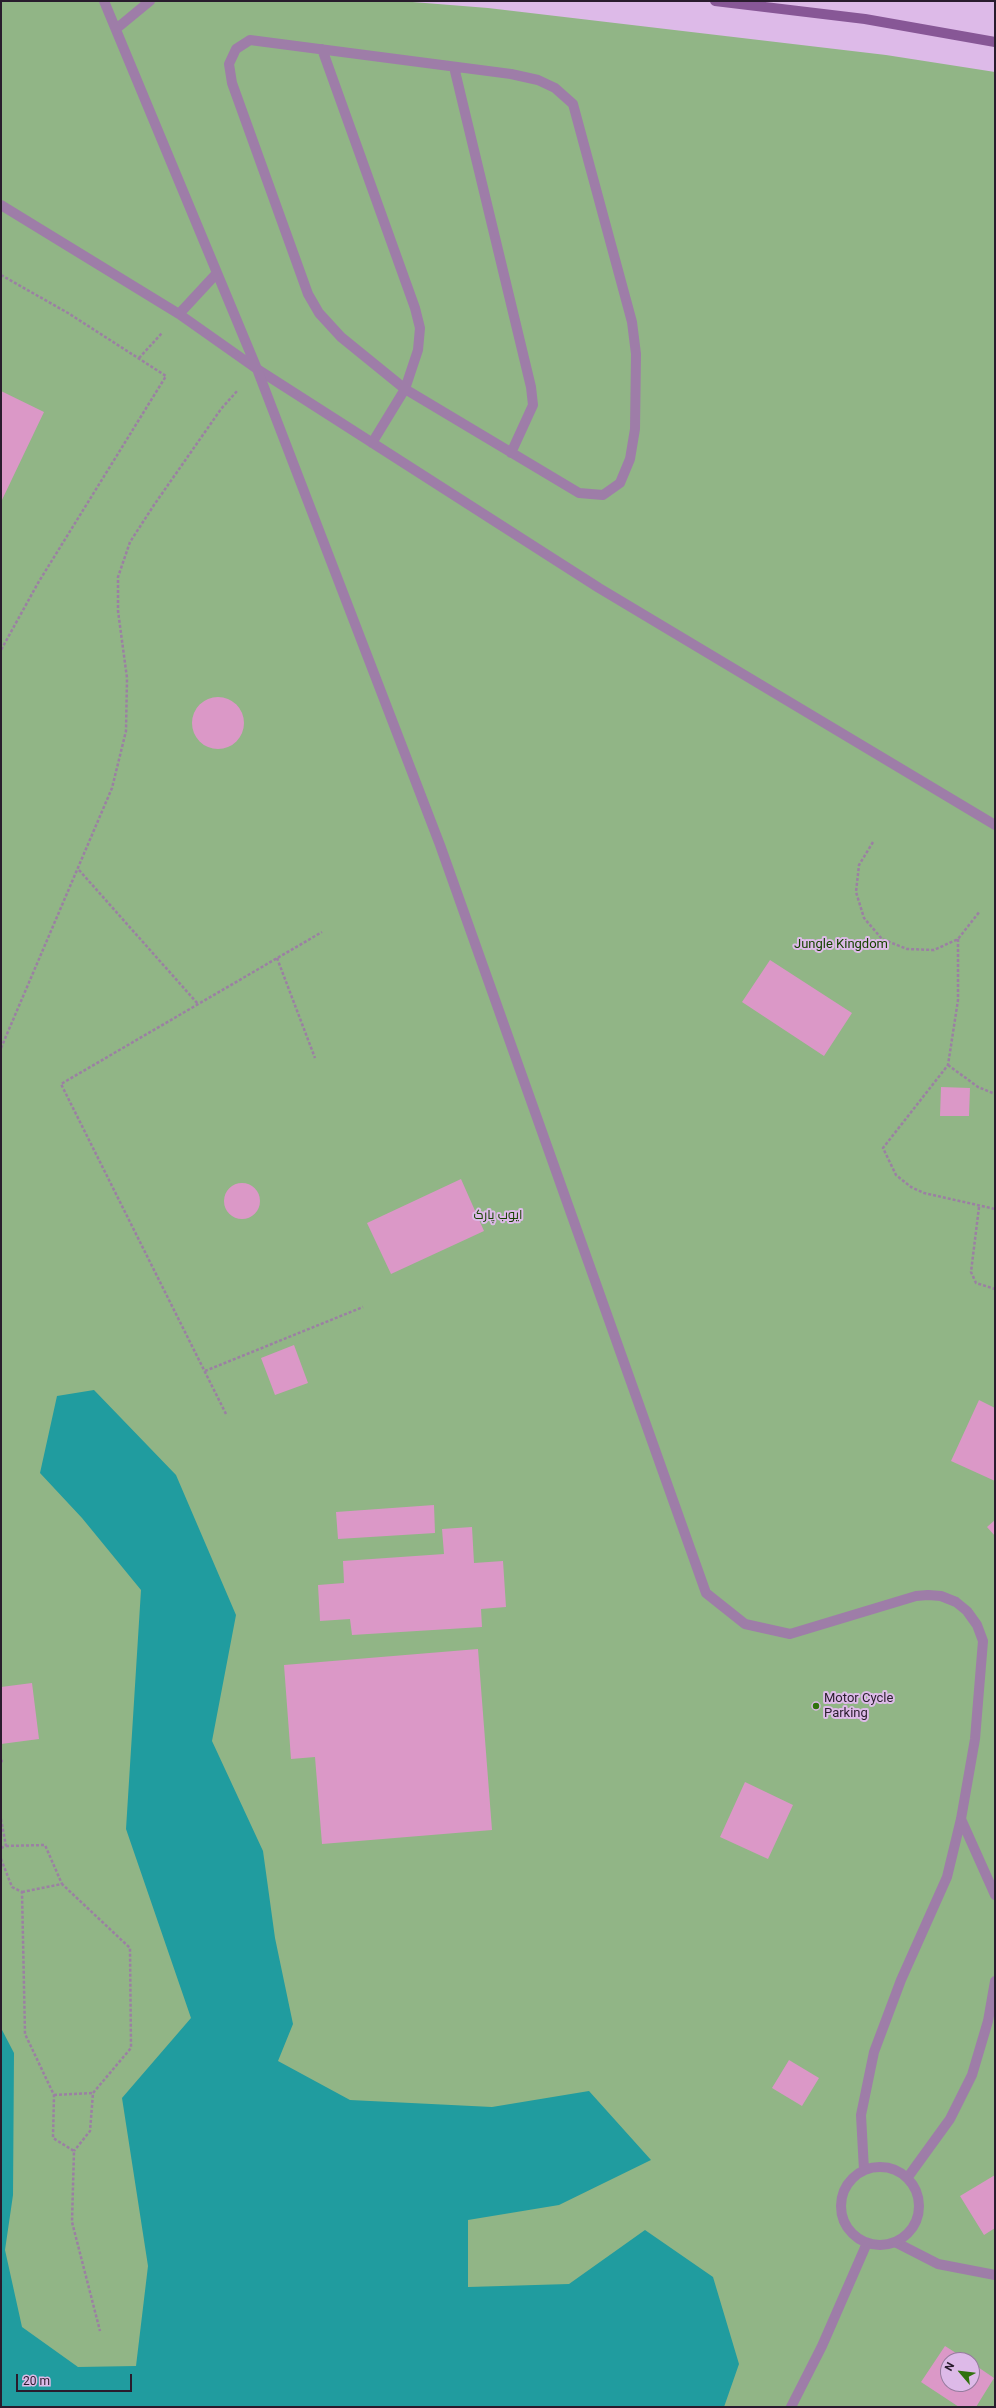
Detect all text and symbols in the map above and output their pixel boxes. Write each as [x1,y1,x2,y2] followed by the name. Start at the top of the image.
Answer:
[794,937,888,953] park label: Jungle Kingdom
[474,1208,522,1224] park label: ایوب پارک
[824,1691,893,1722] place label: Motor Cycle Parking
[811,1701,821,1711] marker: Motor Cycle Parking
[940,2352,980,2392] north arrow
[942,2360,957,2373] text: N
[18,2366,134,2392] scale bar
[23,2374,50,2388] text: 20 m

